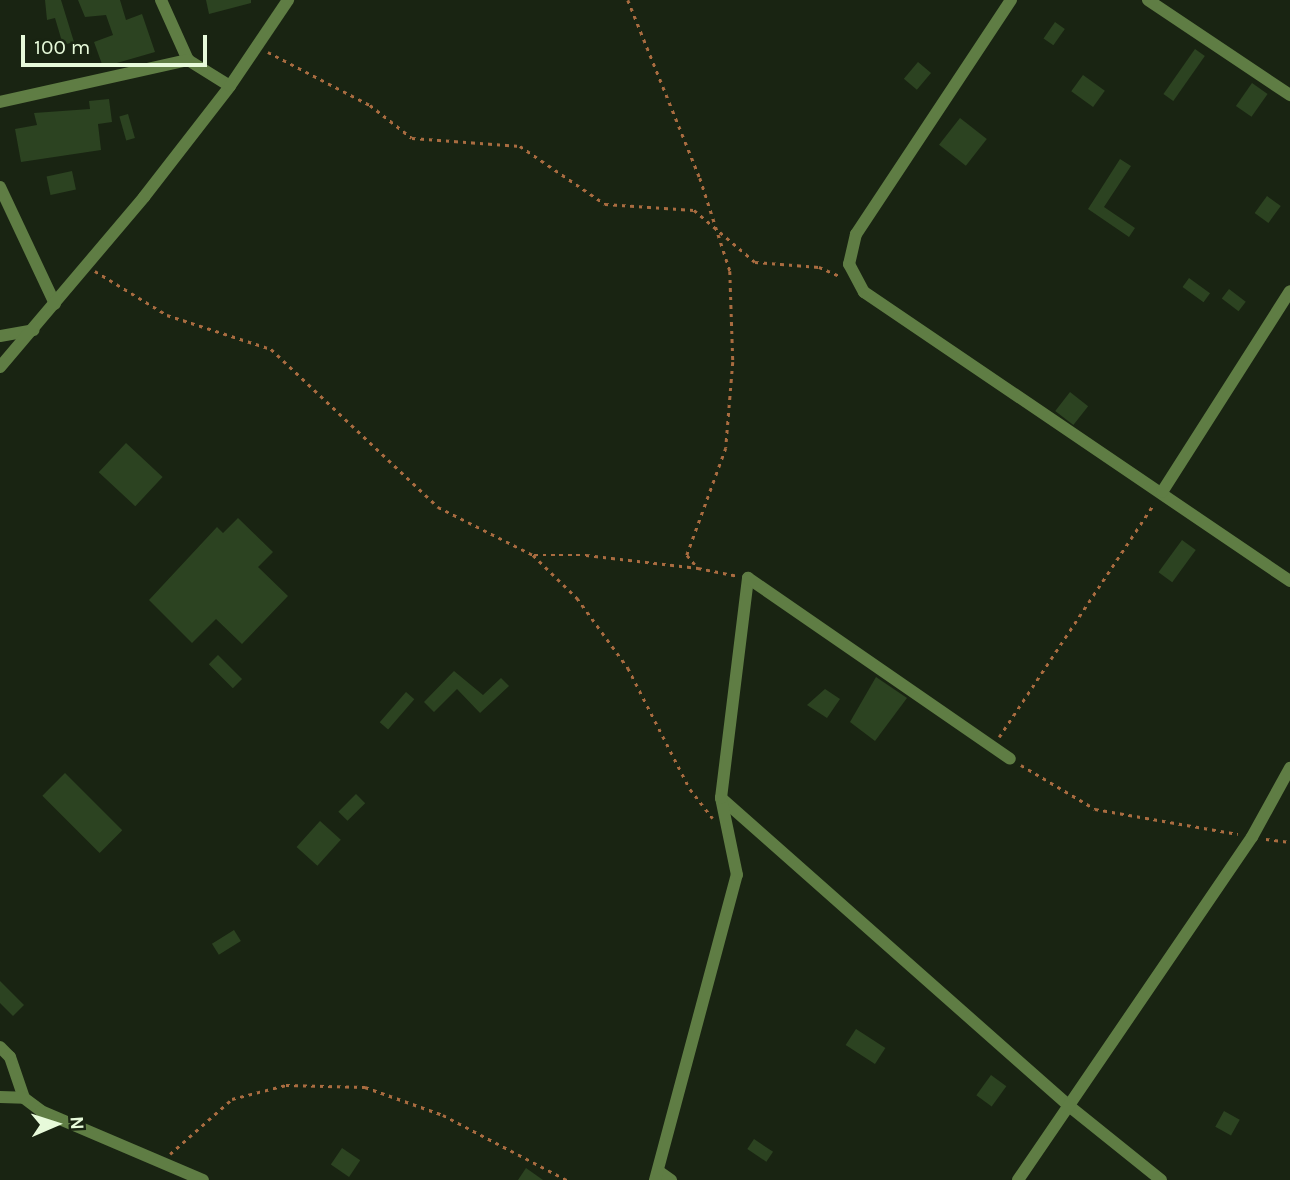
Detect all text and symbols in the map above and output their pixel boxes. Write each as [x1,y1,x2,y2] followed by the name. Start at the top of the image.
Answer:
[24,21,210,65] scale bar
[34,35,91,59] text: 100 m
[21,1089,91,1159] north arrow
[66,1116,88,1130] text: N

